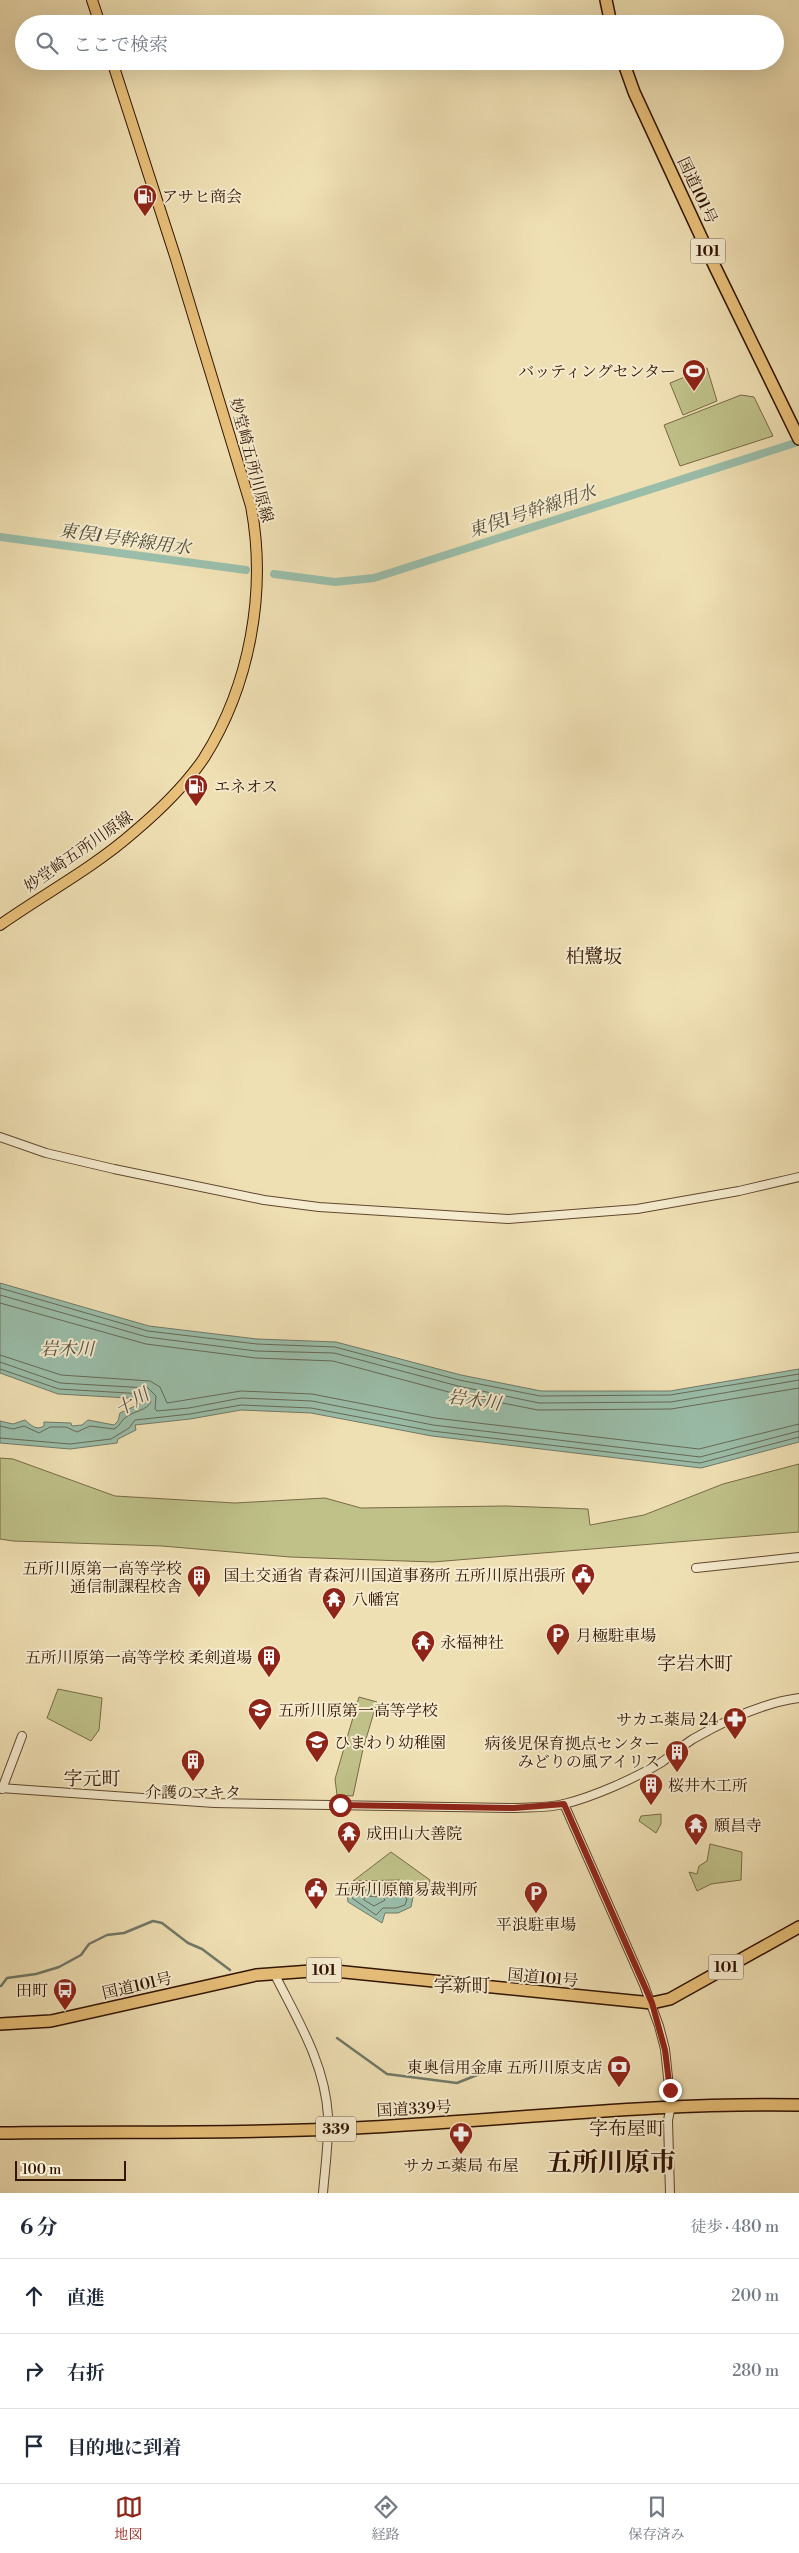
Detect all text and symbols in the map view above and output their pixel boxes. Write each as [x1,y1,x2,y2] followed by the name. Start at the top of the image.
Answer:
[15,15,784,70] search box
[33,29,61,57] icon: search
[73,33,168,57] text: ここで検索
[673,154,721,227] street label: 国道101号
[132,183,158,217] fuel station icon: アサヒ商会
[162,187,242,207] place label: アサヒ商会
[690,238,726,264] road number: 101
[681,358,707,392] sports icon: バッティングセンター
[518,362,676,382] place label: バッティングセンター
[225,396,277,525] street label: 妙堂崎五所川原線
[466,479,601,543] water label: 東俣1号幹線用水
[58,519,194,560] water label: 東俣1号幹線用水
[183,773,209,807] fuel station icon: エネオス
[214,777,278,797] place label: エネオス
[20,807,137,897] street label: 妙堂崎五所川原線
[565,945,623,969] district label: 柏鷺坂
[40,1338,96,1361] water label: 岩木川
[111,1382,155,1422] water label: 十川
[446,1385,504,1416] water label: 岩木川
[22,1559,182,1597] place label: 五所川原第一高等学校 通信制課程校舎
[570,1562,596,1596] public building icon: 国土交通省 青森河川国道事務所 五所川原出張所
[186,1564,212,1598] building icon: 五所川原第一高等学校 通信制課程校舎
[223,1566,566,1586] place label: 国土交通省 青森河川国道事務所 五所川原出張所
[321,1586,347,1620] temple icon: 八幡宮
[352,1590,400,1610] place label: 八幡宮
[545,1622,571,1656] parking icon: 月極駐車場
[576,1626,656,1646] place label: 月極駐車場
[410,1629,436,1663] temple icon: 永福神社
[440,1633,504,1653] place label: 永福神社
[256,1644,282,1678] building icon: 五所川原第一高等学校 柔剣道場
[25,1648,252,1668] place label: 五所川原第一高等学校 柔剣道場
[657,1652,733,1676] district label: 字岩木町
[247,1697,273,1731] school or university icon: 五所川原第一高等学校
[278,1701,438,1721] place label: 五所川原第一高等学校
[722,1706,748,1740] pharmacy icon: サカエ薬局 24
[616,1710,718,1730] place label: サカエ薬局 24
[304,1729,330,1763] school or university icon: ひまわり幼稚園
[334,1733,446,1753] place label: ひまわり幼稚園
[485,1734,660,1772] place label: 病後児保育拠点センター みどりの風アイリス
[664,1739,690,1773] building icon: 病後児保育拠点センター みどりの風アイリス
[180,1748,206,1782] building icon: 介護のマキタ
[63,1767,121,1791] district label: 字元町
[638,1772,664,1806] building icon: 桜井木工所
[668,1776,748,1796] place label: 桜井木工所
[145,1783,241,1803] place label: 介護のマキタ
[329,1794,352,1817] route start
[683,1812,709,1846] temple icon: 願昌寺
[714,1816,762,1836] place label: 願昌寺
[336,1820,362,1854] temple icon: 成田山大善院
[366,1824,462,1844] place label: 成田山大善院
[303,1876,329,1910] public building icon: 五所川原簡易裁判所
[334,1880,478,1900] place label: 五所川原簡易裁判所
[523,1880,549,1914] parking icon: 平浪駐車場
[496,1915,576,1935] place label: 平浪駐車場
[708,1954,744,1980] road number: 101
[306,1958,342,1982] road number: 101
[506,1965,579,1991] street label: 国道101号
[100,1968,174,2004] street label: 国道101号
[433,1974,491,1998] district label: 字新町
[52,1977,78,2011] bus stop icon: 田町
[16,1981,48,2001] place label: 田町
[606,2054,632,2088] bank icon: 東奥信用金庫 五所川原支店
[407,2058,602,2078] place label: 東奥信用金庫 五所川原支店
[659,2079,682,2102] route end
[376,2097,452,2121] street label: 国道339号
[316,2116,356,2142] road number: 339
[589,2117,665,2141] district label: 字布屋町
[448,2121,474,2155] pharmacy icon: サカエ薬局 布屋
[546,2147,676,2179] district label: 五所川原市
[404,2156,518,2176] place label: サカエ薬局 布屋
[15,2158,126,2181] scale bar
[22,2161,61,2179] text: 100 m
[20,2215,58,2241] text: 6 分
[691,2217,779,2237] text: 徒歩 · 480 m
[20,2282,48,2310] icon: ahead
[67,2286,105,2310] text: 直進
[731,2286,779,2306] text: 200 m
[20,2357,48,2385] icon: right
[67,2361,105,2385] text: 右折
[732,2361,779,2381] text: 280 m
[20,2432,48,2460] icon: arrive
[67,2436,181,2460] text: 目的地に到着
[115,2493,143,2544] tab: 地図
[372,2493,400,2544] tab: 経路
[629,2493,685,2544] tab: 保存済み

